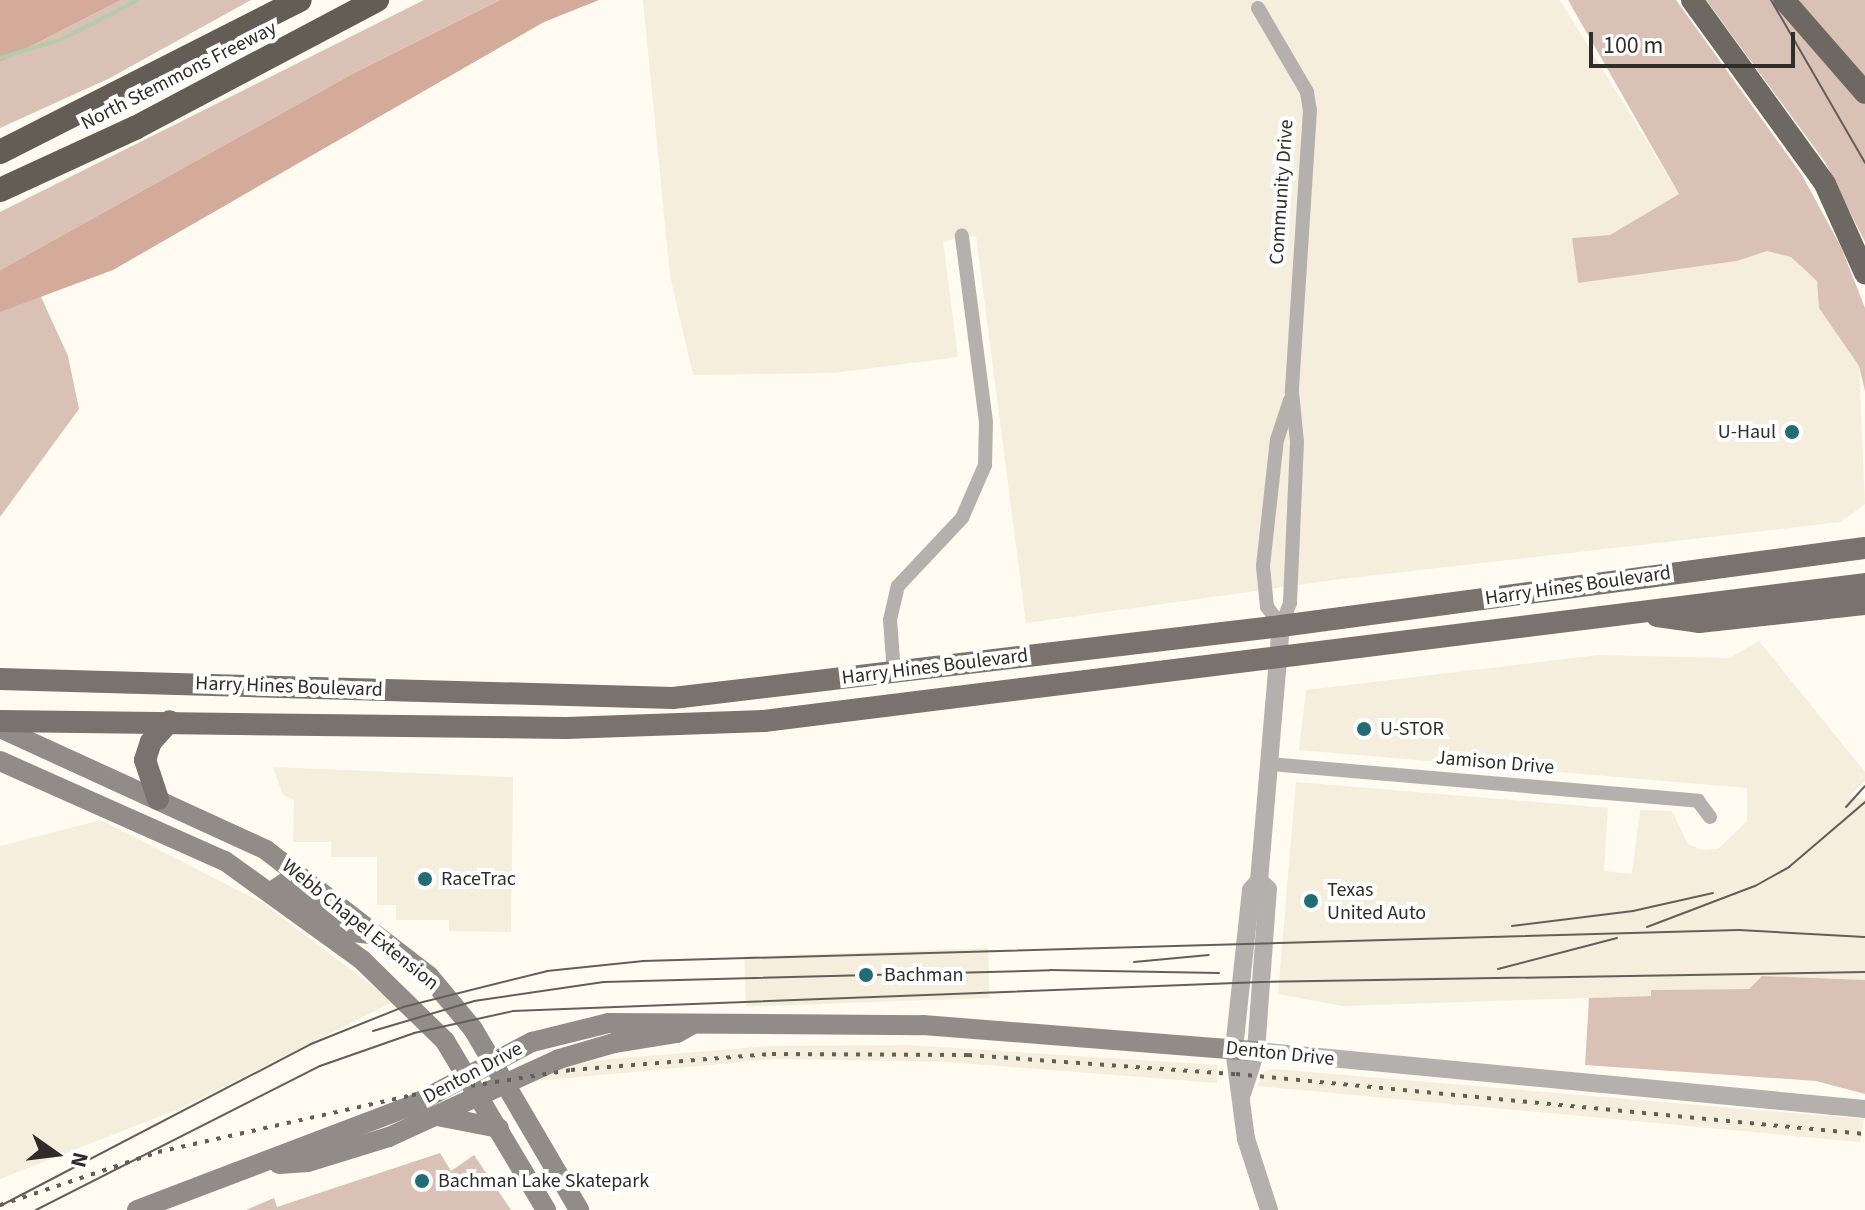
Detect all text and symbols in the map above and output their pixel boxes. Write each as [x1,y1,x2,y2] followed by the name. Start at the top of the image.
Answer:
[77,16,281,136] street label: North Stemmons Freeway
[1593,16,1799,66] scale bar
[1603,28,1663,63] text: 100 m
[1265,119,1299,265] street label: Community Drive
[1718,420,1776,444] place label: U-Haul
[1783,423,1801,441] marker: U-Haul
[1483,561,1673,611] street label: Harry Hines Boulevard
[840,644,1030,690] street label: Harry Hines Boulevard
[195,672,383,702] street label: Harry Hines Boulevard
[1380,717,1444,741] place label: U-STOR
[1355,720,1373,738] marker: U-STOR
[1435,746,1555,780] street label: Jamison Drive
[277,854,443,996] street label: Webb Chapel Extension
[441,867,516,891] place label: RaceTrac
[416,870,434,888] marker: RaceTrac
[1327,878,1426,925] place label: Texas United Auto
[1302,892,1320,910] marker: Texas United Auto
[884,963,963,987] place label: Bachman
[855,964,877,986] marker: Bachman
[1225,1036,1335,1072] street label: Denton Drive
[419,1037,527,1109] street label: Denton Drive
[16,1114,96,1194] north arrow
[62,1149,97,1171] text: N
[438,1169,649,1193] place label: Bachman Lake Skatepark
[413,1172,431,1190] marker: Bachman Lake Skatepark

